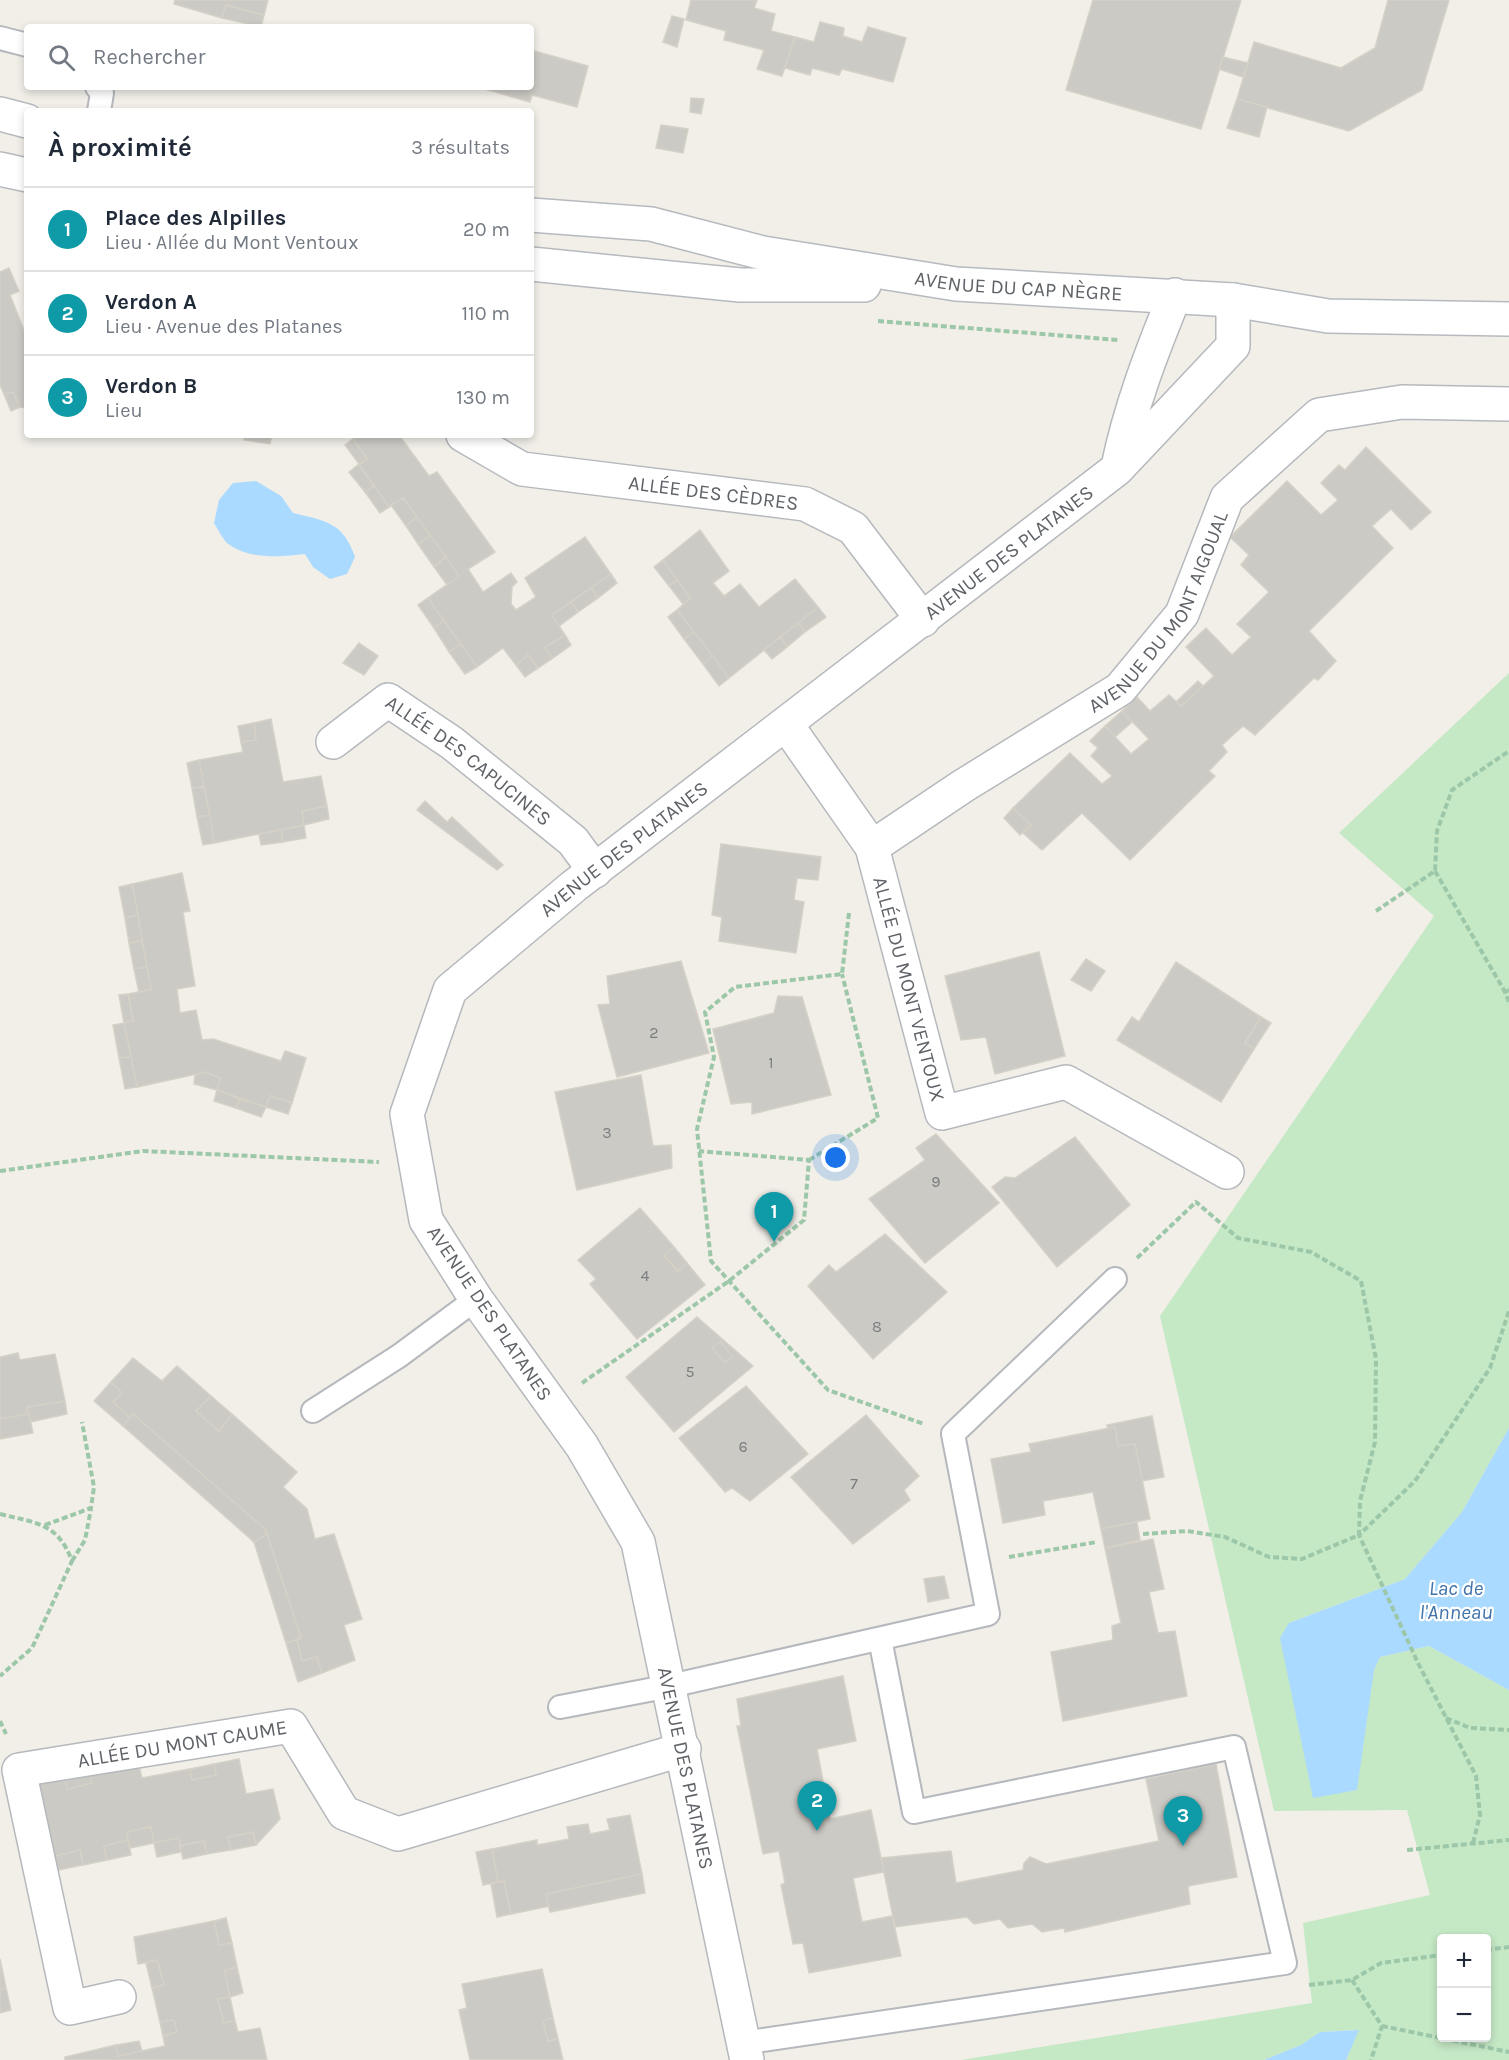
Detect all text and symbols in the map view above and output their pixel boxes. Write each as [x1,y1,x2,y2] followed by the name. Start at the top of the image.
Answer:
[24,24,534,90] search box
[45,41,78,74] icon: search
[93,44,206,70] text: Rechercher
[48,132,192,163] text: À proximité
[411,136,510,159] text: 3 résultats
[105,205,286,231] text: Place des Alpilles
[64,218,71,241] text: 1
[463,218,510,241] text: 20 m
[105,231,358,254] text: Lieu · Allée du Mont Ventoux
[913,267,1123,306] street label: AVENUE DU CAP NÈGRE
[105,289,197,315] text: Verdon A
[61,302,74,325] text: 2
[461,302,510,325] text: 110 m
[105,315,343,338] text: Lieu · Avenue des Platanes
[105,373,197,399] text: Verdon B
[61,386,74,409] text: 3
[456,386,510,409] text: 130 m
[105,399,143,422] text: Lieu
[627,471,800,515] street label: ALLÉE DES CÈDRES
[920,481,1098,625] street label: AVENUE DES PLATANES
[1084,507,1233,718] street label: AVENUE DU MONT AIGOUAL
[381,691,556,831] street label: ALLÉE DES CAPUCINES
[535,777,712,922] street label: AVENUE DES PLATANES
[868,874,950,1104] street label: ALLÉE DU MONT VENTOUX
[649,1023,659,1042] house number: 2
[768,1053,774,1072] house number: 1
[602,1123,612,1142] house number: 3
[821,1143,850,1172] your location
[931,1172,941,1191] house number: 9
[754,1192,794,1242] pin: 1
[422,1221,557,1405] street label: AVENUE DES PLATANES
[641,1266,650,1285] house number: 4
[872,1317,882,1336] house number: 8
[685,1362,695,1381] house number: 5
[738,1437,748,1456] house number: 6
[850,1474,858,1493] house number: 7
[1419,1576,1493,1624] water label: Lac de l'Anneau
[653,1665,718,1871] street label: AVENUE DES PLATANES
[76,1716,289,1772] street label: ALLÉE DU MONT CAUME
[798,1782,836,1831] pin: 2
[1164,1796,1202,1846] pin: 3
[1437,1934,1491,2042] map controls
[1437,1934,1491,1988] button: +
[1437,1988,1491,2042] button: −

